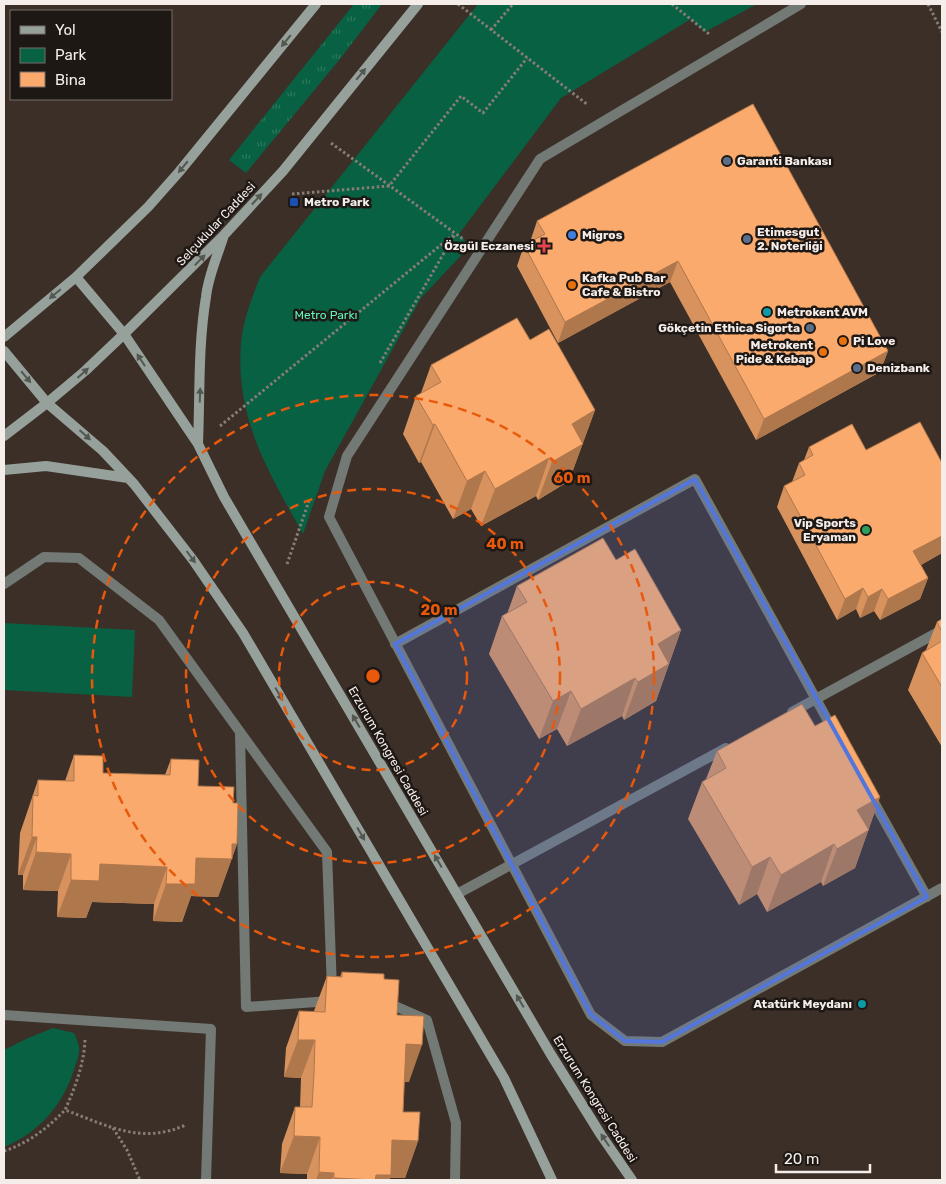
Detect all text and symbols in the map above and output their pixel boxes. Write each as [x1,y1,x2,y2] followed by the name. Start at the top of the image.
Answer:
[10,10,172,100] legend
[55,21,76,39] text: Yol
[280,35,291,48] one-way arrow
[55,46,86,64] text: Park
[356,68,367,81] one-way arrow
[55,71,86,89] text: Bina
[737,154,832,168] place label: Garanti Bankası
[721,155,733,167] marker: Garanti Bankası
[177,160,188,173] one-way arrow
[174,179,258,269] street label: Selçuklular Caddesi
[251,193,263,205] one-way arrow
[304,195,369,209] place label: Metro Park
[288,196,300,208] marker: Metro Park
[757,225,823,253] place label: Etimesgut 2. Noterliği
[582,228,623,242] place label: Migros
[566,229,578,241] marker: Migros
[741,233,753,245] marker: Etimesgut 2. Noterliği
[444,239,534,253] place label: Özgül Eczanesi
[538,240,550,252] marker: Özgül Eczanesi
[194,254,206,266] one-way arrow
[582,271,666,299] place label: Kafka Pub Bar Cafe & Bistro
[566,279,578,291] marker: Kafka Pub Bar Cafe & Bistro
[49,289,62,300] one-way arrow
[777,305,868,319] place label: Metrokent AVM
[761,306,773,318] marker: Metrokent AVM
[294,308,358,322] park label: Metro Parkı
[658,321,800,335] place label: Gökçetin Ethica Sigorta
[804,322,816,334] marker: Gökçetin Ethica Sigorta
[853,334,895,348] place label: Pi Love
[837,335,849,347] marker: Pi Love
[736,338,813,366] place label: Metrokent Pide & Kebap
[817,346,829,358] marker: Metrokent Pide & Kebap
[136,353,146,366] one-way arrow
[867,361,930,375] place label: Denizbank
[851,362,863,374] marker: Denizbank
[76,367,89,378] one-way arrow
[20,370,31,383] one-way arrow
[197,387,205,403] one-way arrow
[78,429,91,440] one-way arrow
[554,469,590,487] text: 60 m
[794,516,856,544] place label: Vip Sports Eryaman
[860,524,872,536] marker: Vip Sports Eryaman
[486,535,524,553] text: 40 m
[185,550,196,563] one-way arrow
[421,601,457,619] text: 20 m
[364,667,382,685] centre of rings
[345,684,431,818] street label: Erzurum Kongresi Caddesi
[274,687,283,700] one-way arrow
[351,714,360,727] one-way arrow
[356,827,365,841] one-way arrow
[434,854,442,869] one-way arrow
[516,994,524,1009] one-way arrow
[753,997,852,1011] place label: Atatürk Meydanı
[856,998,868,1010] marker: Atatürk Meydanı
[550,1033,640,1165] street label: Erzurum Kongresi Caddesi
[600,1133,610,1147] one-way arrow
[776,1142,870,1174] scale bar
[784,1150,819,1168] text: 20 m

